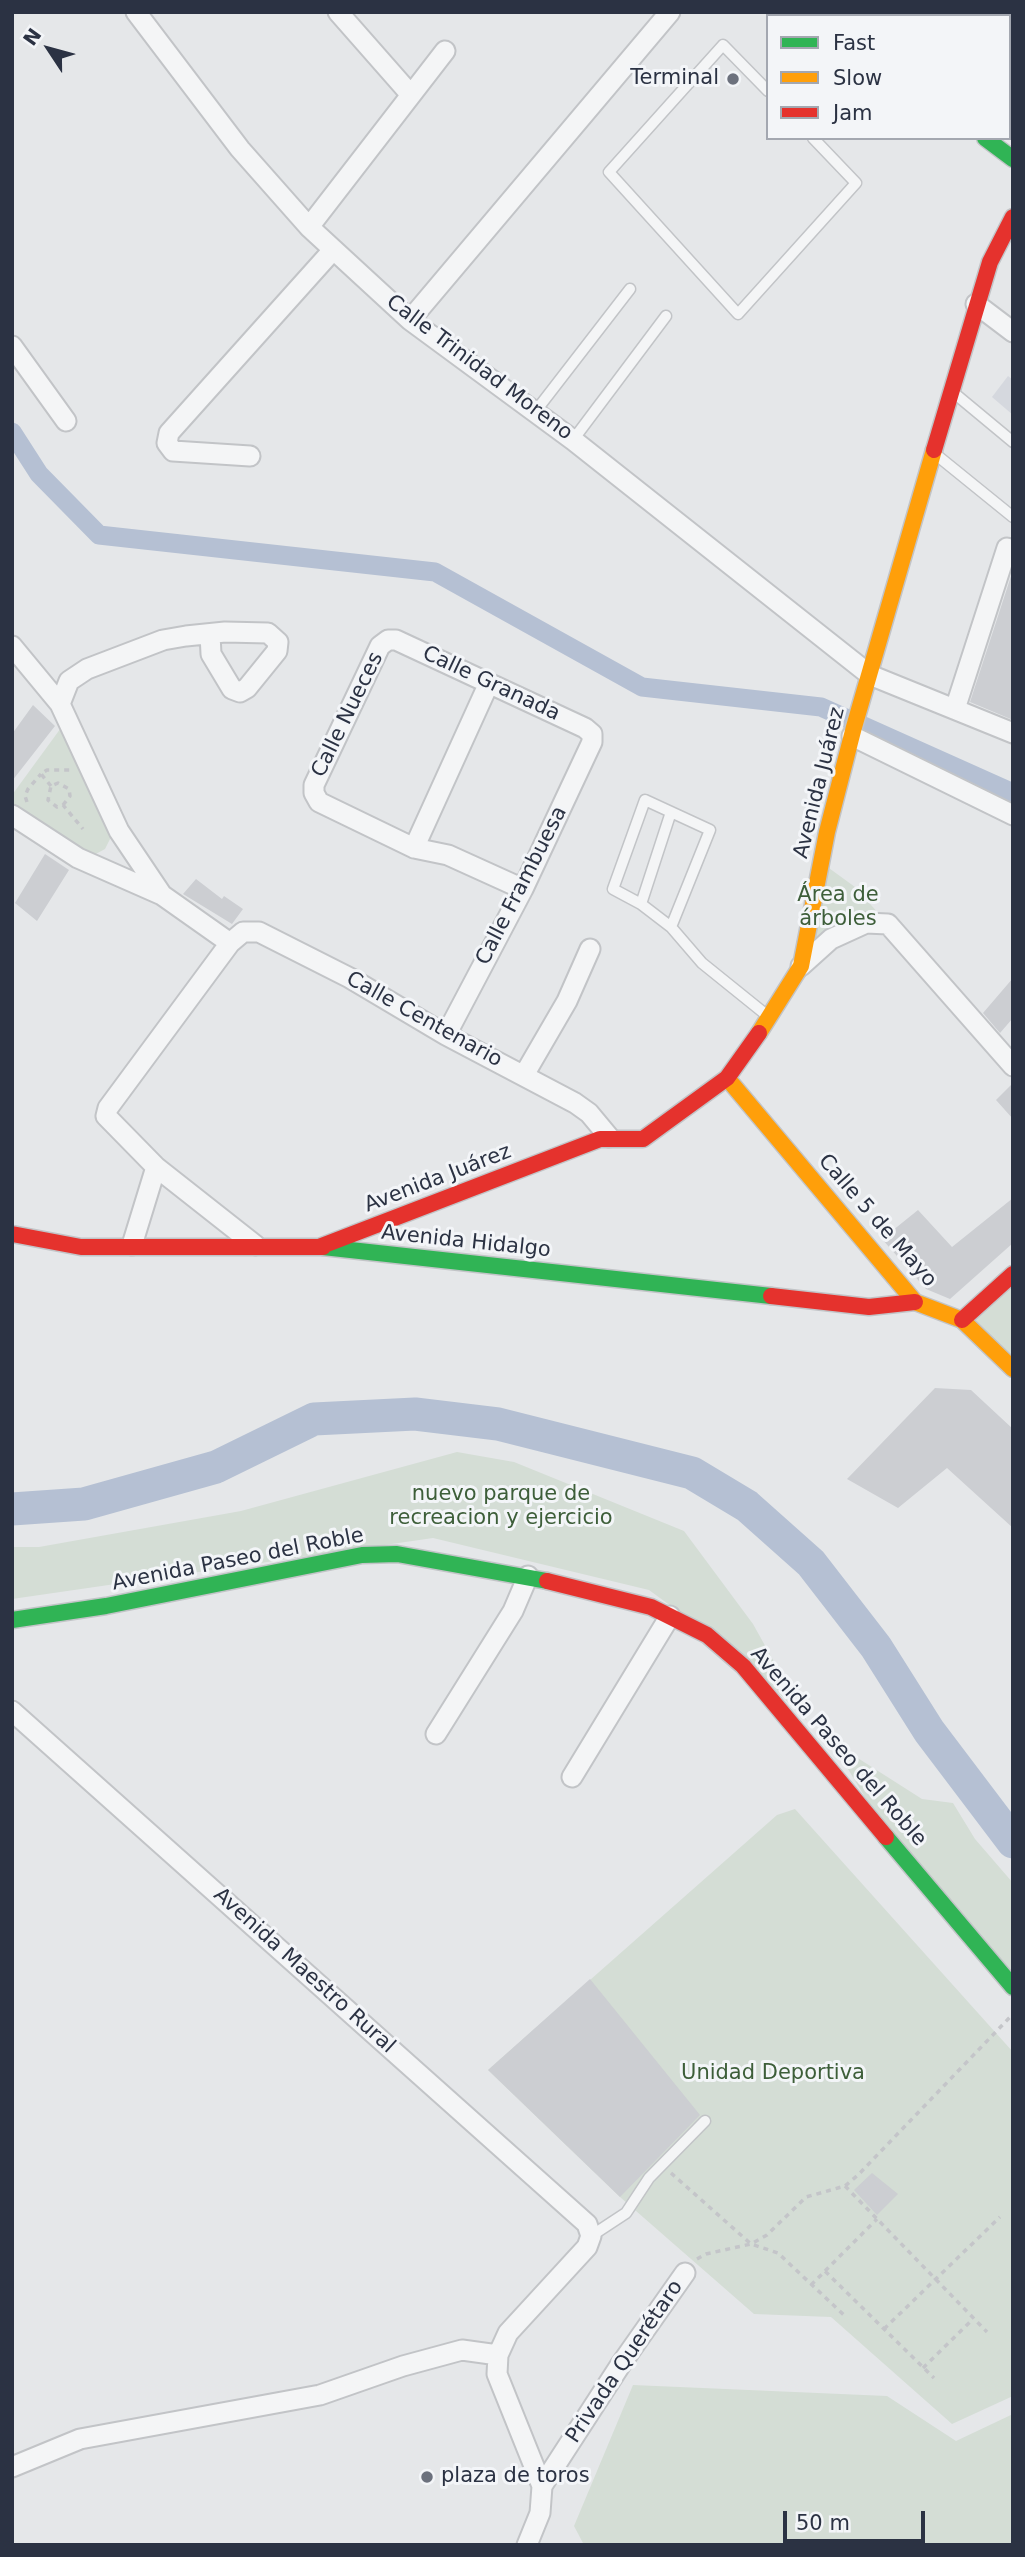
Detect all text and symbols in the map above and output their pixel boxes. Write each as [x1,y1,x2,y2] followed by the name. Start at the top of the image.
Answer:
[14,14,84,84] north arrow
[766,14,1011,140] legend
[18,24,46,50] text: N
[833,31,875,55] text: Fast
[630,66,719,92] place label: Terminal
[833,66,882,90] text: Slow
[725,71,741,87] marker: Terminal
[833,101,873,125] text: Jam
[381,290,577,446] street label: Calle Trinidad Moreno
[418,641,564,727] street label: Calle Granada
[307,648,389,782] street label: Calle Nueces
[789,705,851,861] street label: Avenida Juárez
[471,802,573,970] street label: Calle Frambuesa
[797,883,879,933] park label: Área de árboles
[342,967,506,1073] street label: Calle Centenario
[361,1139,515,1219] street label: Avenida Juárez
[812,1149,942,1293] street label: Calle 5 de Mayo
[380,1221,552,1263] street label: Avenida Hidalgo
[389,1482,613,1532] park label: nuevo parque de recreacion y ejercicio
[110,1523,366,1597] street label: Avenida Paseo del Roble
[745,1642,931,1852] street label: Avenida Paseo del Roble
[208,1883,400,2059] street label: Avenida Maestro Rural
[681,2061,865,2087] park label: Unidad Deportiva
[561,2276,689,2448] street label: Privada Querétaro
[441,2464,590,2490] place label: plaza de toros
[419,2469,435,2485] marker: plaza de toros
[787,2498,929,2542] scale bar
[796,2511,850,2535] text: 50 m

